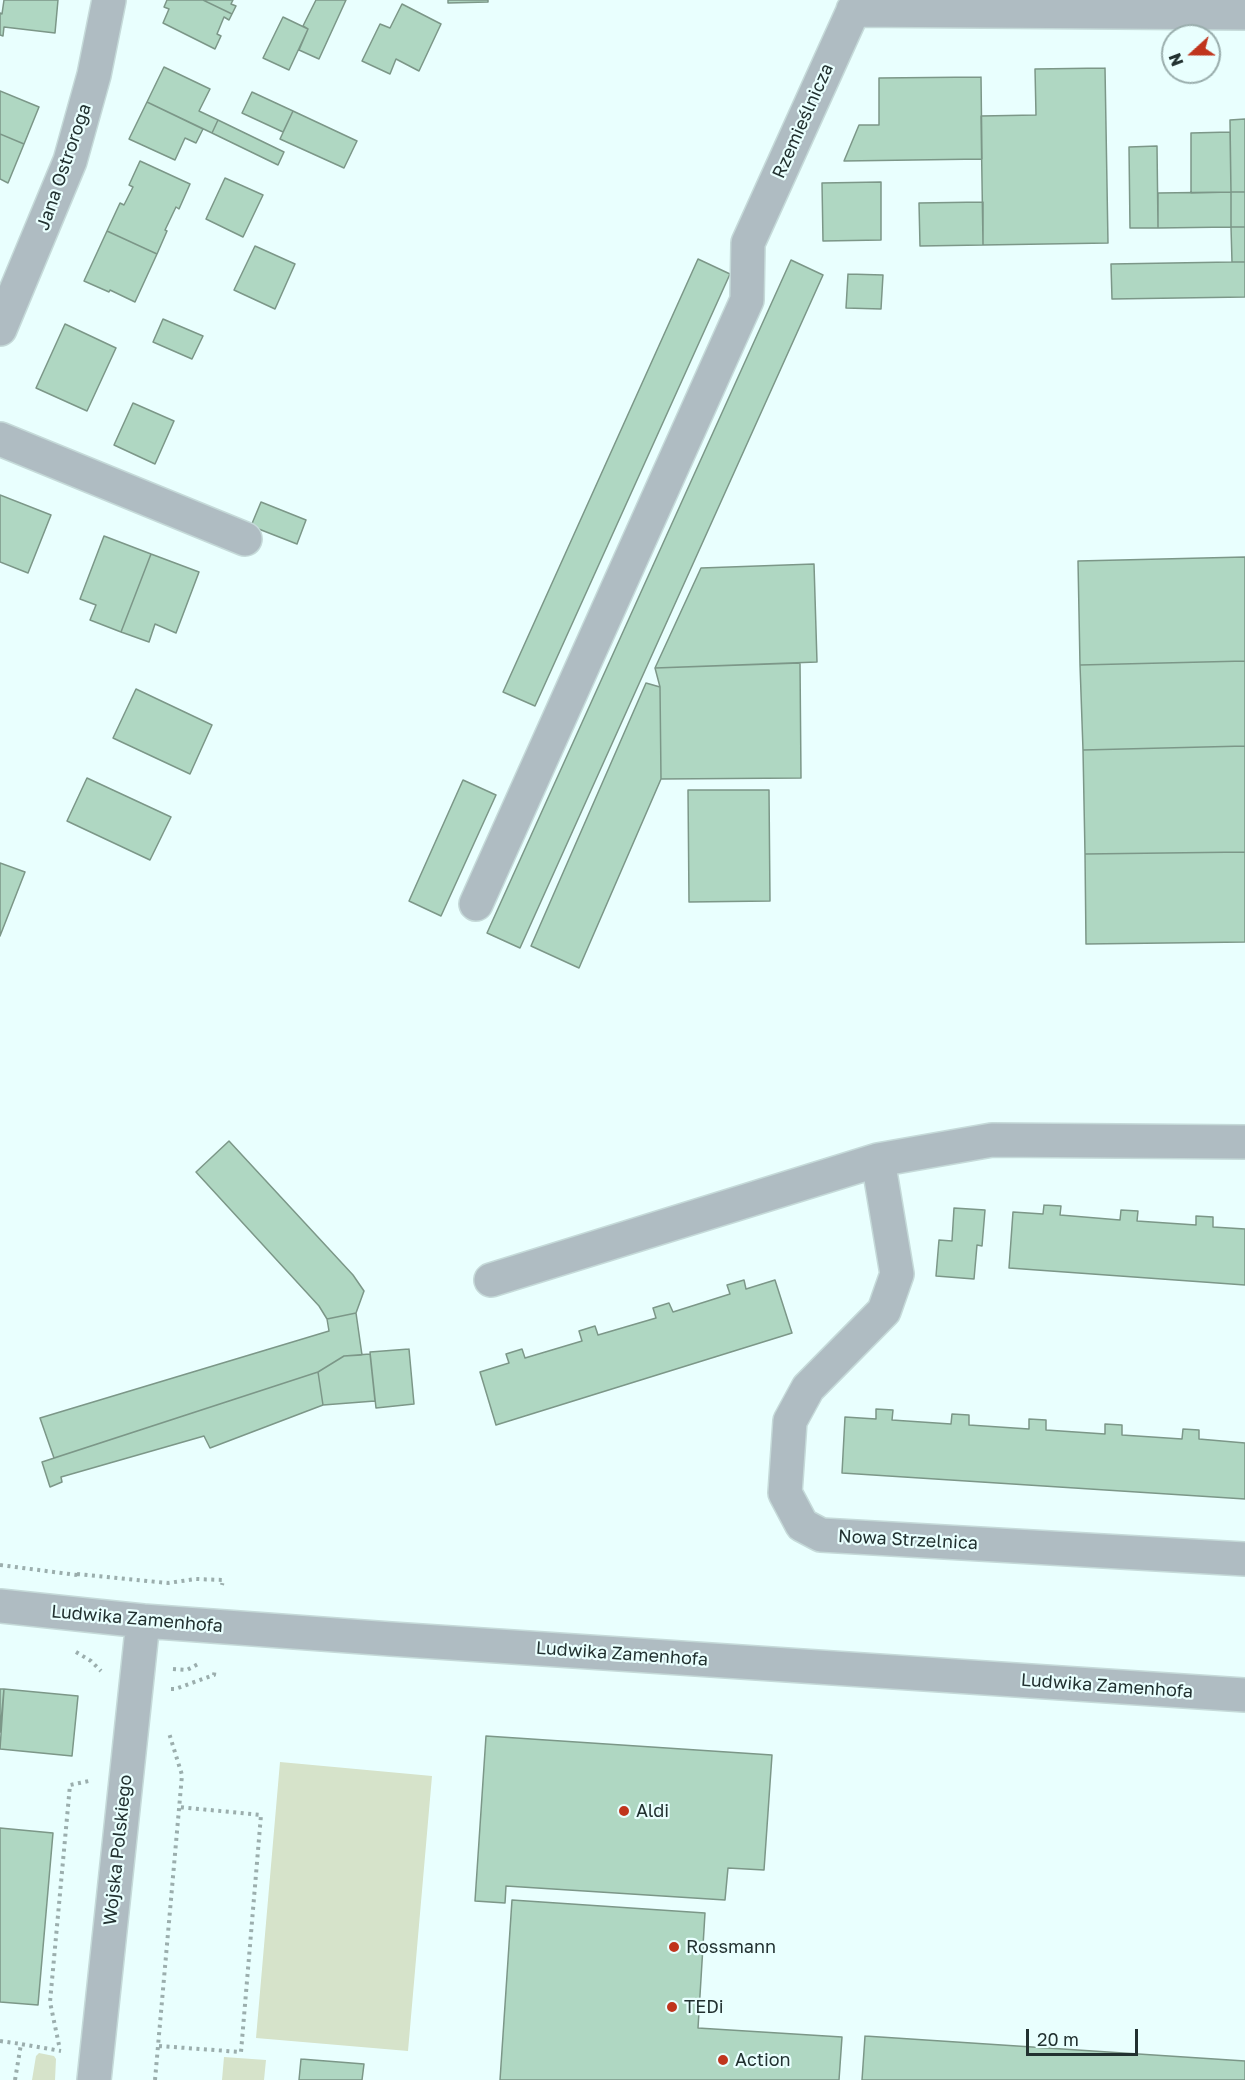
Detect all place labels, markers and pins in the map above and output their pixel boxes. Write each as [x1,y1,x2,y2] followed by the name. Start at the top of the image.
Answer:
[636,1800,669,1822] place label: Aldi
[617,1804,631,1818] marker: Aldi
[686,1936,776,1958] place label: Rossmann
[667,1940,681,1954] marker: Rossmann
[684,1996,724,2018] place label: TEDi
[665,2000,679,2014] marker: TEDi
[735,2049,791,2071] place label: Action
[716,2053,730,2067] marker: Action

